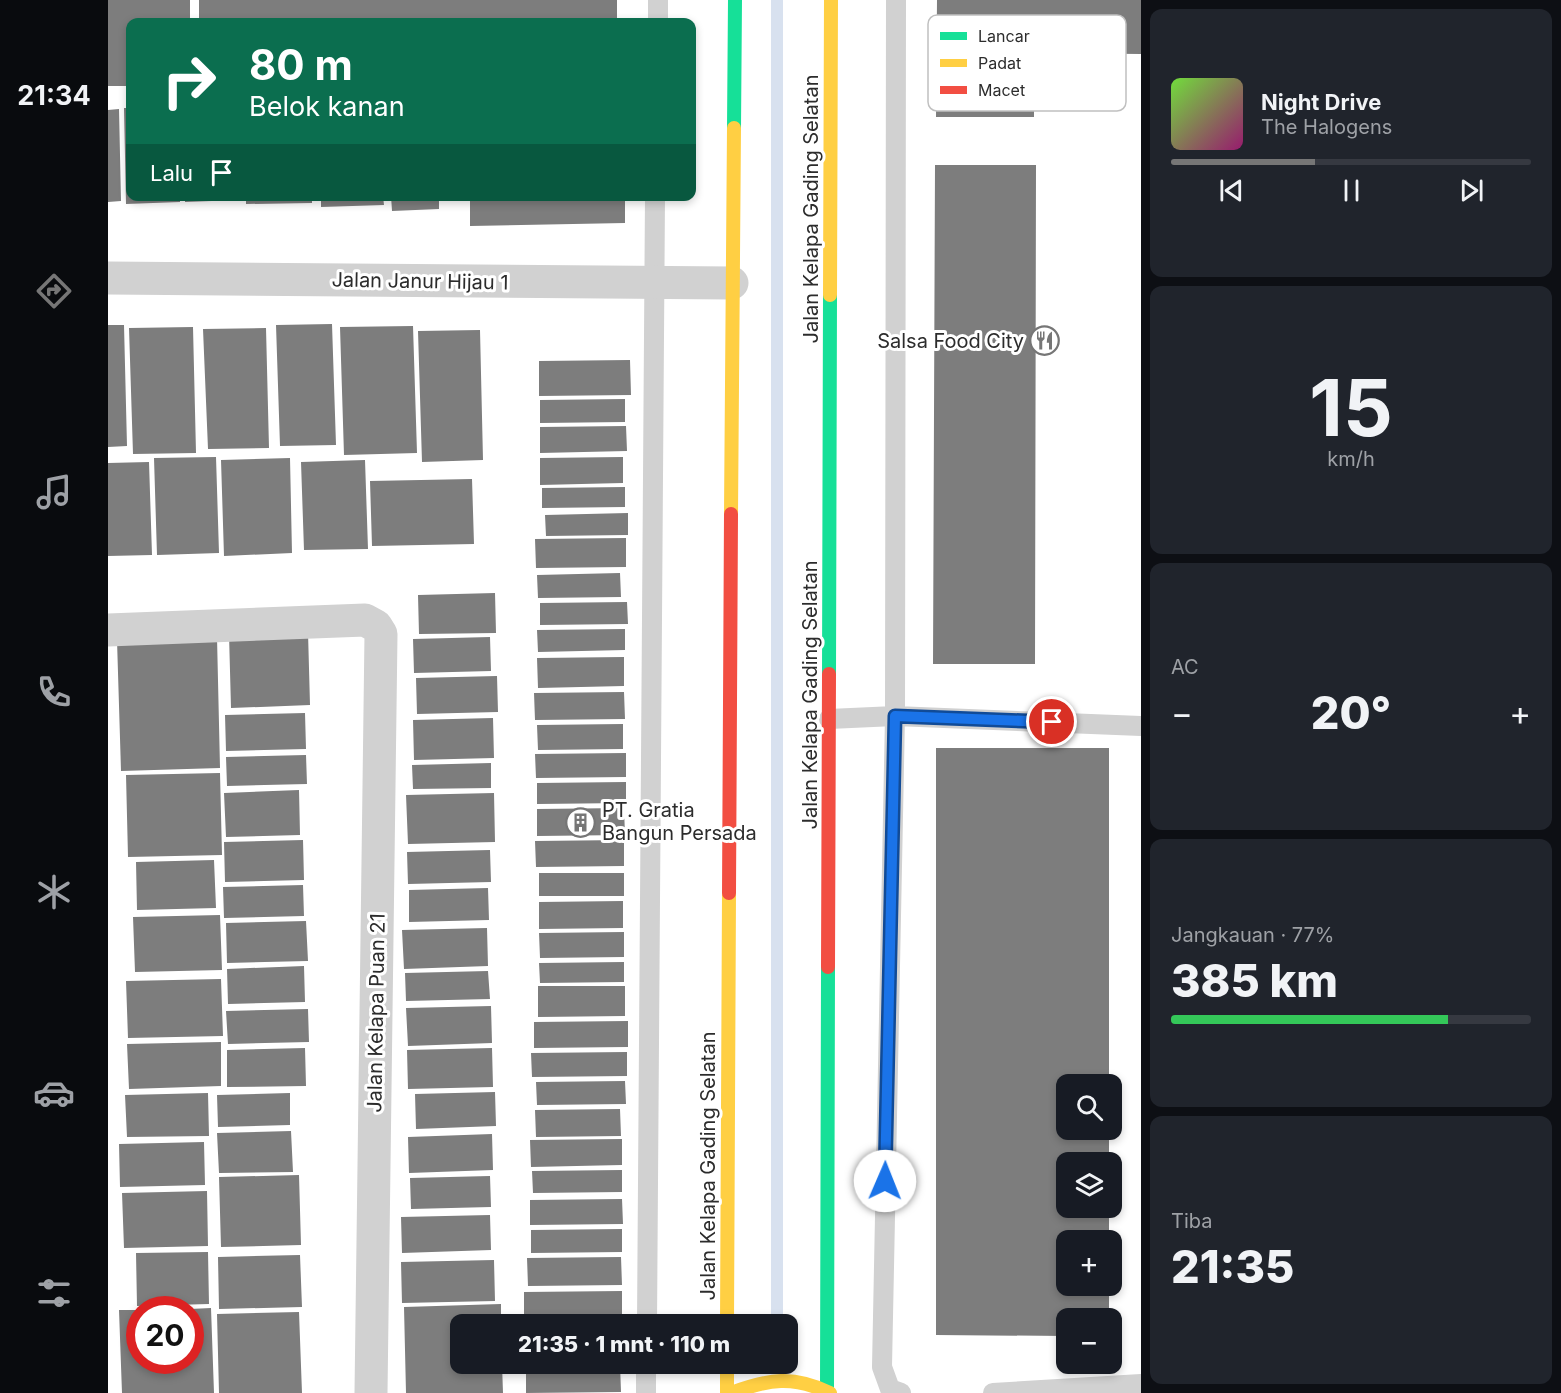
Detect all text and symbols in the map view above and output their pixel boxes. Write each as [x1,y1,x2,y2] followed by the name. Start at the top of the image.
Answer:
[928,15,1126,111] legend
[978,26,1030,46] text: Lancar
[249,39,353,90] text: 80 m
[150,42,228,120] icon: right
[978,53,1021,73] text: Padat
[799,74,823,344] street label: Jalan Kelapa Gading Selatan
[17,79,91,112] text: 21:34
[978,80,1025,100] text: Macet
[1261,89,1381,115] text: Night Drive
[249,90,405,123] text: Belok kanan
[1261,115,1392,139] text: The Halogens
[205,156,238,189] icon: arrive
[150,160,193,186] text: Lalu
[1215,174,1248,207] icon: previous
[1335,174,1368,207] icon: pause
[1455,174,1488,207] icon: next
[331,267,509,295] street label: Jalan Janur Hijau 1
[33,270,75,312] icon: directions
[1029,325,1061,357] restaurant icon: Salsa Food City
[877,329,1024,353] place label: Salsa Food City
[1309,360,1393,455] text: 15
[1327,447,1375,471] text: km/h
[33,471,75,513] icon: music
[798,560,822,830] street label: Jalan Kelapa Gading Selatan
[1171,655,1199,679] text: AC
[33,671,75,713] icon: phone
[1311,685,1391,740] text: 20°
[1171,693,1193,733] text: −
[1509,693,1531,733] text: +
[1026,696,1077,747] pin
[1035,705,1068,738] icon: arrive
[602,798,757,845] place label: PT. Gratia Bangun Persada
[565,806,597,838] building icon: PT. Gratia Bangun Persada
[33,871,75,913] icon: climate
[362,913,390,1113] street label: Jalan Kelapa Puan 21
[1171,923,1335,947] text: Jangkauan · 77%
[1171,953,1338,1008] text: 385 km
[696,1031,720,1301] street label: Jalan Kelapa Gading Selatan
[33,1072,75,1114] icon: car
[1056,1074,1122,1374] map controls
[1056,1074,1122,1140] button: search
[853,1149,917,1213] position arrow
[1056,1152,1122,1218] button: layers
[1171,1209,1212,1233] text: Tiba
[1056,1230,1122,1296] button: +
[1171,1239,1294,1294] text: 21:35
[33,1272,75,1314] icon: filters
[126,1296,204,1374] speed limit sign: 20
[1056,1308,1122,1374] button: −
[518,1331,730,1357] text: 21:35 · 1 mnt · 110 m

